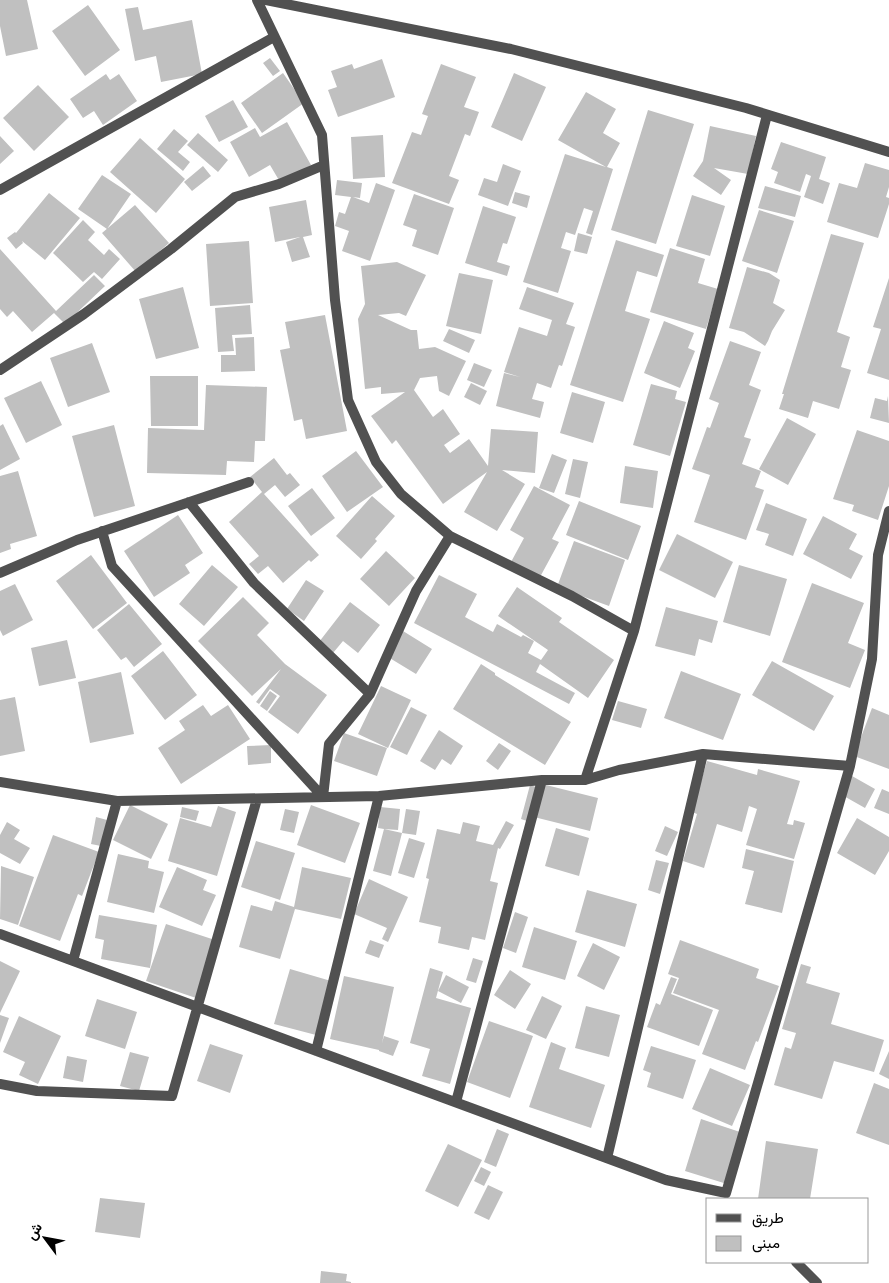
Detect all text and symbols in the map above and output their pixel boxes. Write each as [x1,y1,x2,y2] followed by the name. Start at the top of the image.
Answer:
[706,1198,869,1263] legend
[752,1208,784,1228] text: طريق
[20,1213,70,1263] north arrow
[22,1219,46,1243] text: ش
[752,1233,780,1253] text: مبنى

